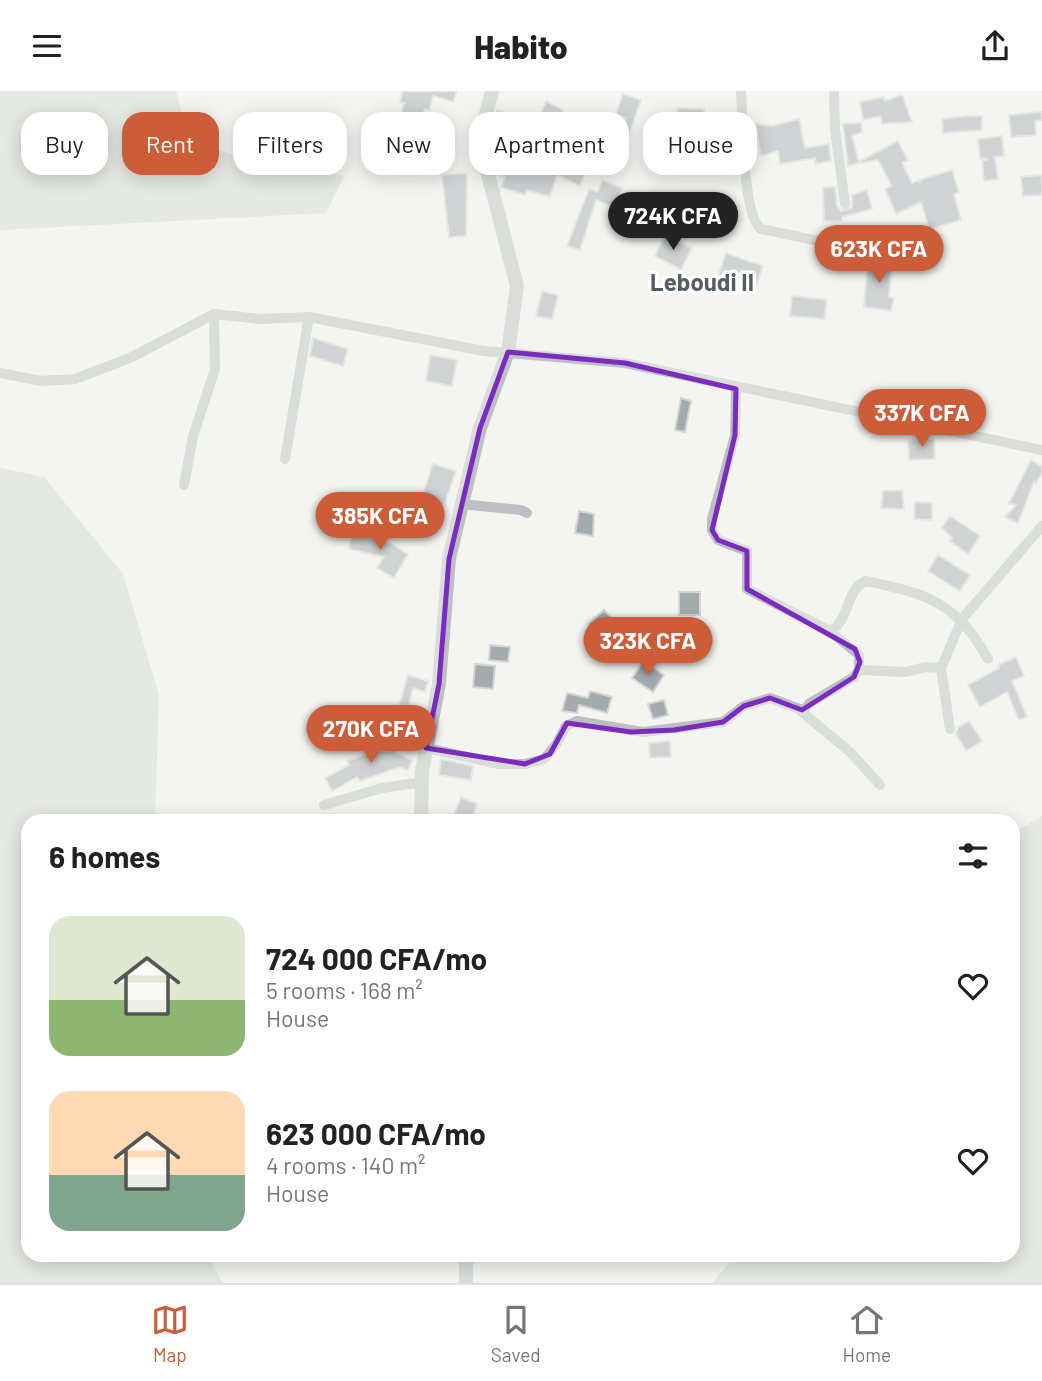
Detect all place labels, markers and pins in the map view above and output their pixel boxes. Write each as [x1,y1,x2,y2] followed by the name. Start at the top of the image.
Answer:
[601,193,745,252] pin: 724K CFA
[807,225,951,285] pin: 623K CFA
[850,389,994,449] pin: 337K CFA
[308,493,452,552] pin: 385K CFA
[576,617,720,677] pin: 323K CFA
[299,705,443,765] pin: 270K CFA

